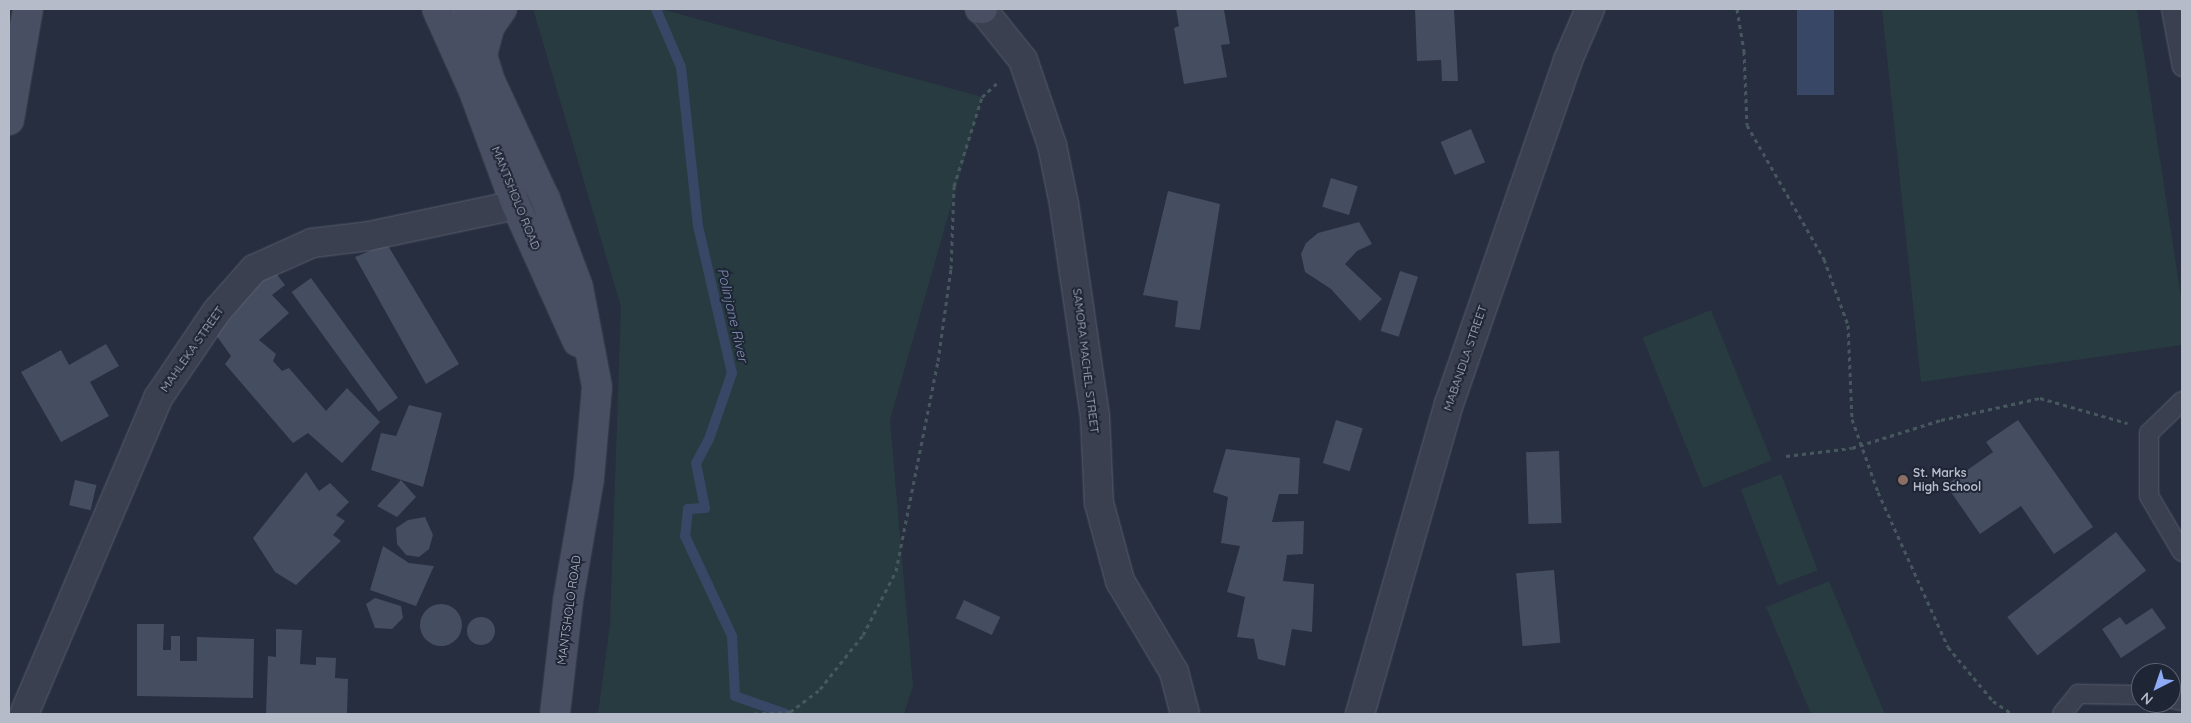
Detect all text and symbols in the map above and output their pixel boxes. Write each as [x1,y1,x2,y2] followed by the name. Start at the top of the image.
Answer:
[489,144,543,252] street label: MANTSHOLO ROAD
[714,266,752,364] water label: Polinjane River
[1070,288,1102,434] street label: SAMORA MACHEL STREET
[157,303,227,395] street label: MAHLEKA STREET
[1440,303,1490,413] street label: MABANDLA STREET
[1913,466,1981,494] place label: St. Marks High School
[1897,474,1909,486] marker: St. Marks High School
[554,554,584,666] street label: MANTSHOLO ROAD
[2131,663,2181,713] north arrow
[2137,688,2157,709] text: N

